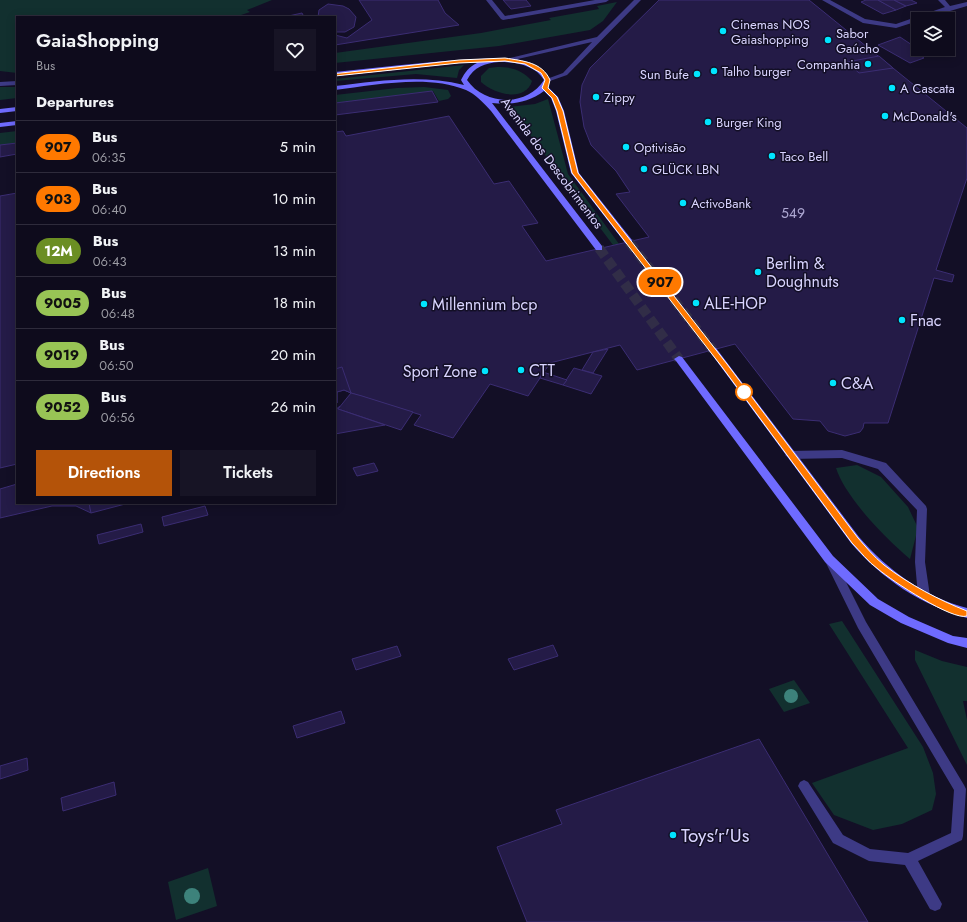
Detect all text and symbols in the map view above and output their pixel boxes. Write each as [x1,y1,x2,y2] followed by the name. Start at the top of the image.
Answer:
[911,12,955,56] map controls
[911,12,955,56] button: layers
[731,15,810,49] place label: Cinemas NOS Gaiashopping
[836,24,879,58] place label: Sabor Gaúcho
[718,26,728,36] marker: Cinemas NOS Gaiashopping
[36,27,159,54] text: GaiaShopping
[274,29,316,71] button: heart
[823,35,833,45] marker: Sabor Gaúcho
[797,55,860,74] place label: Companhia
[36,56,55,75] text: Bus
[863,59,873,69] marker: Companhia
[722,62,791,81] place label: Talho burger
[640,65,689,84] place label: Sun Bufe
[709,66,719,76] marker: Talho burger
[692,69,702,79] marker: Sun Bufe
[900,79,955,98] place label: A Cascata
[887,83,897,93] marker: A Cascata
[604,88,635,107] place label: Zippy
[36,91,114,113] text: Departures
[591,92,601,102] marker: Zippy
[496,93,608,233] street label: Avenida dos Descobrimentos
[893,107,957,126] place label: McDonald's
[880,111,890,121] marker: McDonald's
[716,113,782,132] place label: Burger King
[703,117,713,127] marker: Burger King
[92,126,117,148] text: Bus
[280,136,316,158] text: 5 min
[44,137,72,157] text: 907
[634,138,686,157] place label: Optivisão
[621,142,631,152] marker: Optivisão
[780,147,828,166] place label: Taco Bell
[92,148,126,167] text: 06:35
[767,151,777,161] marker: Taco Bell
[652,160,719,179] place label: GLÜCK LBN
[639,164,649,174] marker: GLÜCK LBN
[92,178,117,200] text: Bus
[272,188,316,210] text: 10 min
[44,189,72,209] text: 903
[691,194,751,213] place label: ActivoBank
[678,198,688,208] marker: ActivoBank
[92,200,127,219] text: 06:40
[781,203,805,223] house number: 549
[93,230,118,252] text: Bus
[273,240,316,262] text: 13 min
[44,241,73,261] text: 12M
[93,252,127,271] text: 06:43
[766,252,839,293] place label: Berlim & Doughnuts
[753,267,763,277] marker: Berlim & Doughnuts
[637,269,683,295] line badge: 907
[646,272,674,292] text: 907
[101,282,126,304] text: Bus
[273,292,316,314] text: 18 min
[704,292,767,315] place label: ALE-HOP
[44,293,81,313] text: 9005
[432,293,537,316] place label: Millennium bcp
[691,298,701,308] marker: ALE-HOP
[419,299,429,309] marker: Millennium bcp
[101,304,135,323] text: 06:48
[910,309,941,332] place label: Fnac
[897,315,907,325] marker: Fnac
[99,334,125,356] text: Bus
[270,344,316,366] text: 20 min
[44,345,79,365] text: 9019
[99,356,133,375] text: 06:50
[529,359,555,382] place label: CTT
[403,360,477,383] place label: Sport Zone
[516,365,526,375] marker: CTT
[480,366,490,376] marker: Sport Zone
[841,372,874,395] place label: C&A
[828,378,838,388] marker: C&A
[735,383,753,401] unlabelled marker
[101,386,126,408] text: Bus
[271,396,316,418] text: 26 min
[44,397,81,417] text: 9052
[101,408,135,427] text: 06:56
[36,450,172,496] button: Directions
[180,450,316,496] button: Tickets
[681,822,750,849] place label: Toys'r'Us
[668,830,678,840] marker: Toys'r'Us

